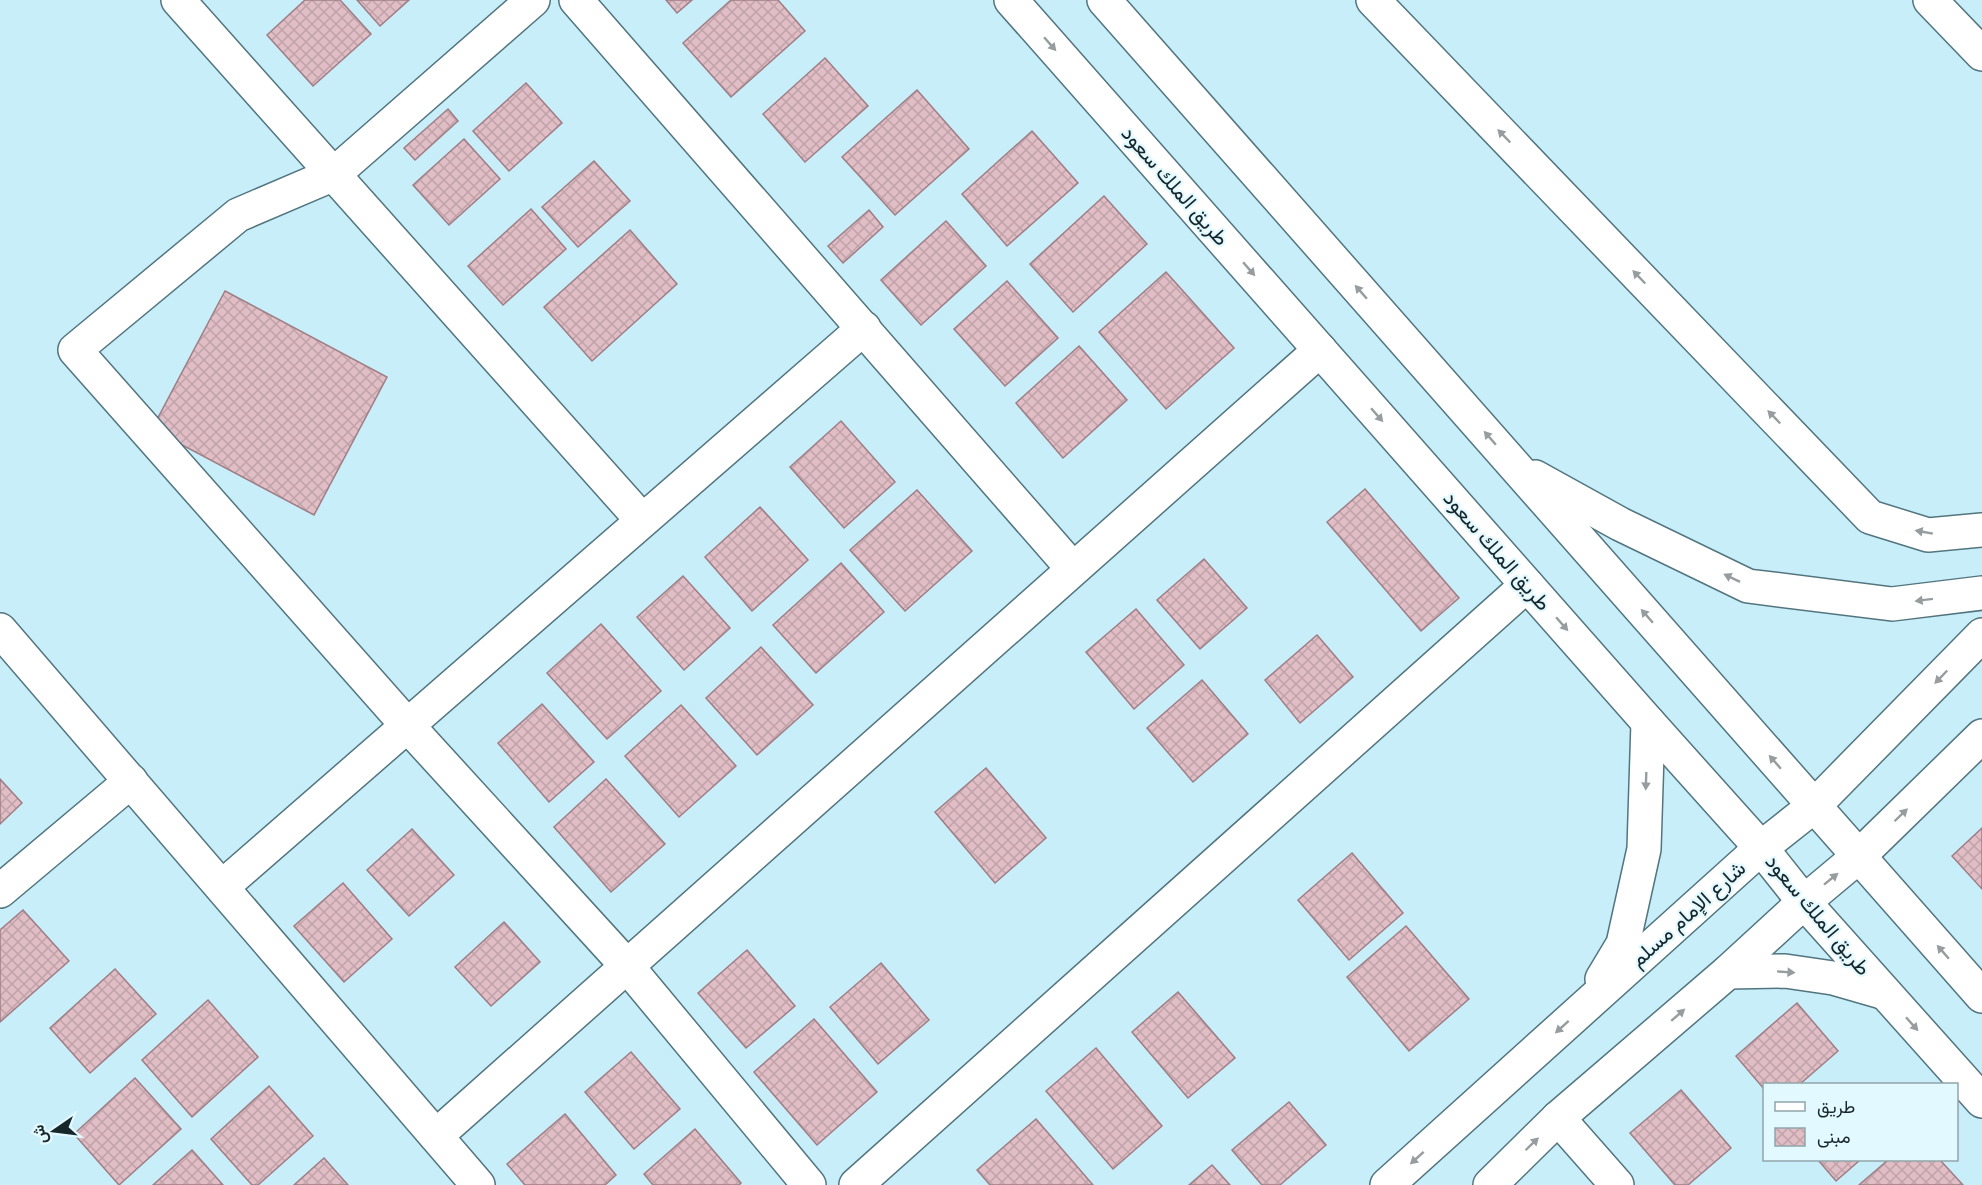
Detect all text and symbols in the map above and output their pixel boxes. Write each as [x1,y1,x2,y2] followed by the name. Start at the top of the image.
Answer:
[1043,36,1056,51] one-way arrow
[1116,120,1235,251] street label: طريق الملك سعود
[1497,130,1511,144] one-way arrow
[1242,261,1255,277] one-way arrow
[1632,270,1646,284] one-way arrow
[1355,285,1368,300] one-way arrow
[1371,407,1384,423] one-way arrow
[1767,411,1781,425] one-way arrow
[1484,431,1497,446] one-way arrow
[1438,485,1557,616] street label: طريق الملك سعود
[1914,527,1933,536] one-way arrow
[1723,573,1740,583] one-way arrow
[1914,595,1933,605] one-way arrow
[1640,608,1653,624] one-way arrow
[1555,617,1569,632] one-way arrow
[1934,670,1948,685] one-way arrow
[1768,755,1782,770] one-way arrow
[1641,771,1651,790] one-way arrow
[1893,808,1908,822] one-way arrow
[1760,848,1877,981] street label: طريق الملك سعود
[1624,855,1752,973] street label: شارع الإمام مسلم
[1823,872,1839,885] one-way arrow
[1937,945,1950,960] one-way arrow
[1777,967,1796,976] one-way arrow
[1670,1009,1685,1022] one-way arrow
[1905,1016,1919,1031] one-way arrow
[1554,1020,1569,1034] one-way arrow
[1763,1083,1958,1161] legend
[1817,1095,1855,1118] text: طريق
[24,1101,84,1161] north arrow
[27,1123,51,1146] text: ش
[1817,1125,1851,1148] text: مبنى
[1524,1137,1539,1151] one-way arrow
[1410,1151,1425,1164] one-way arrow

